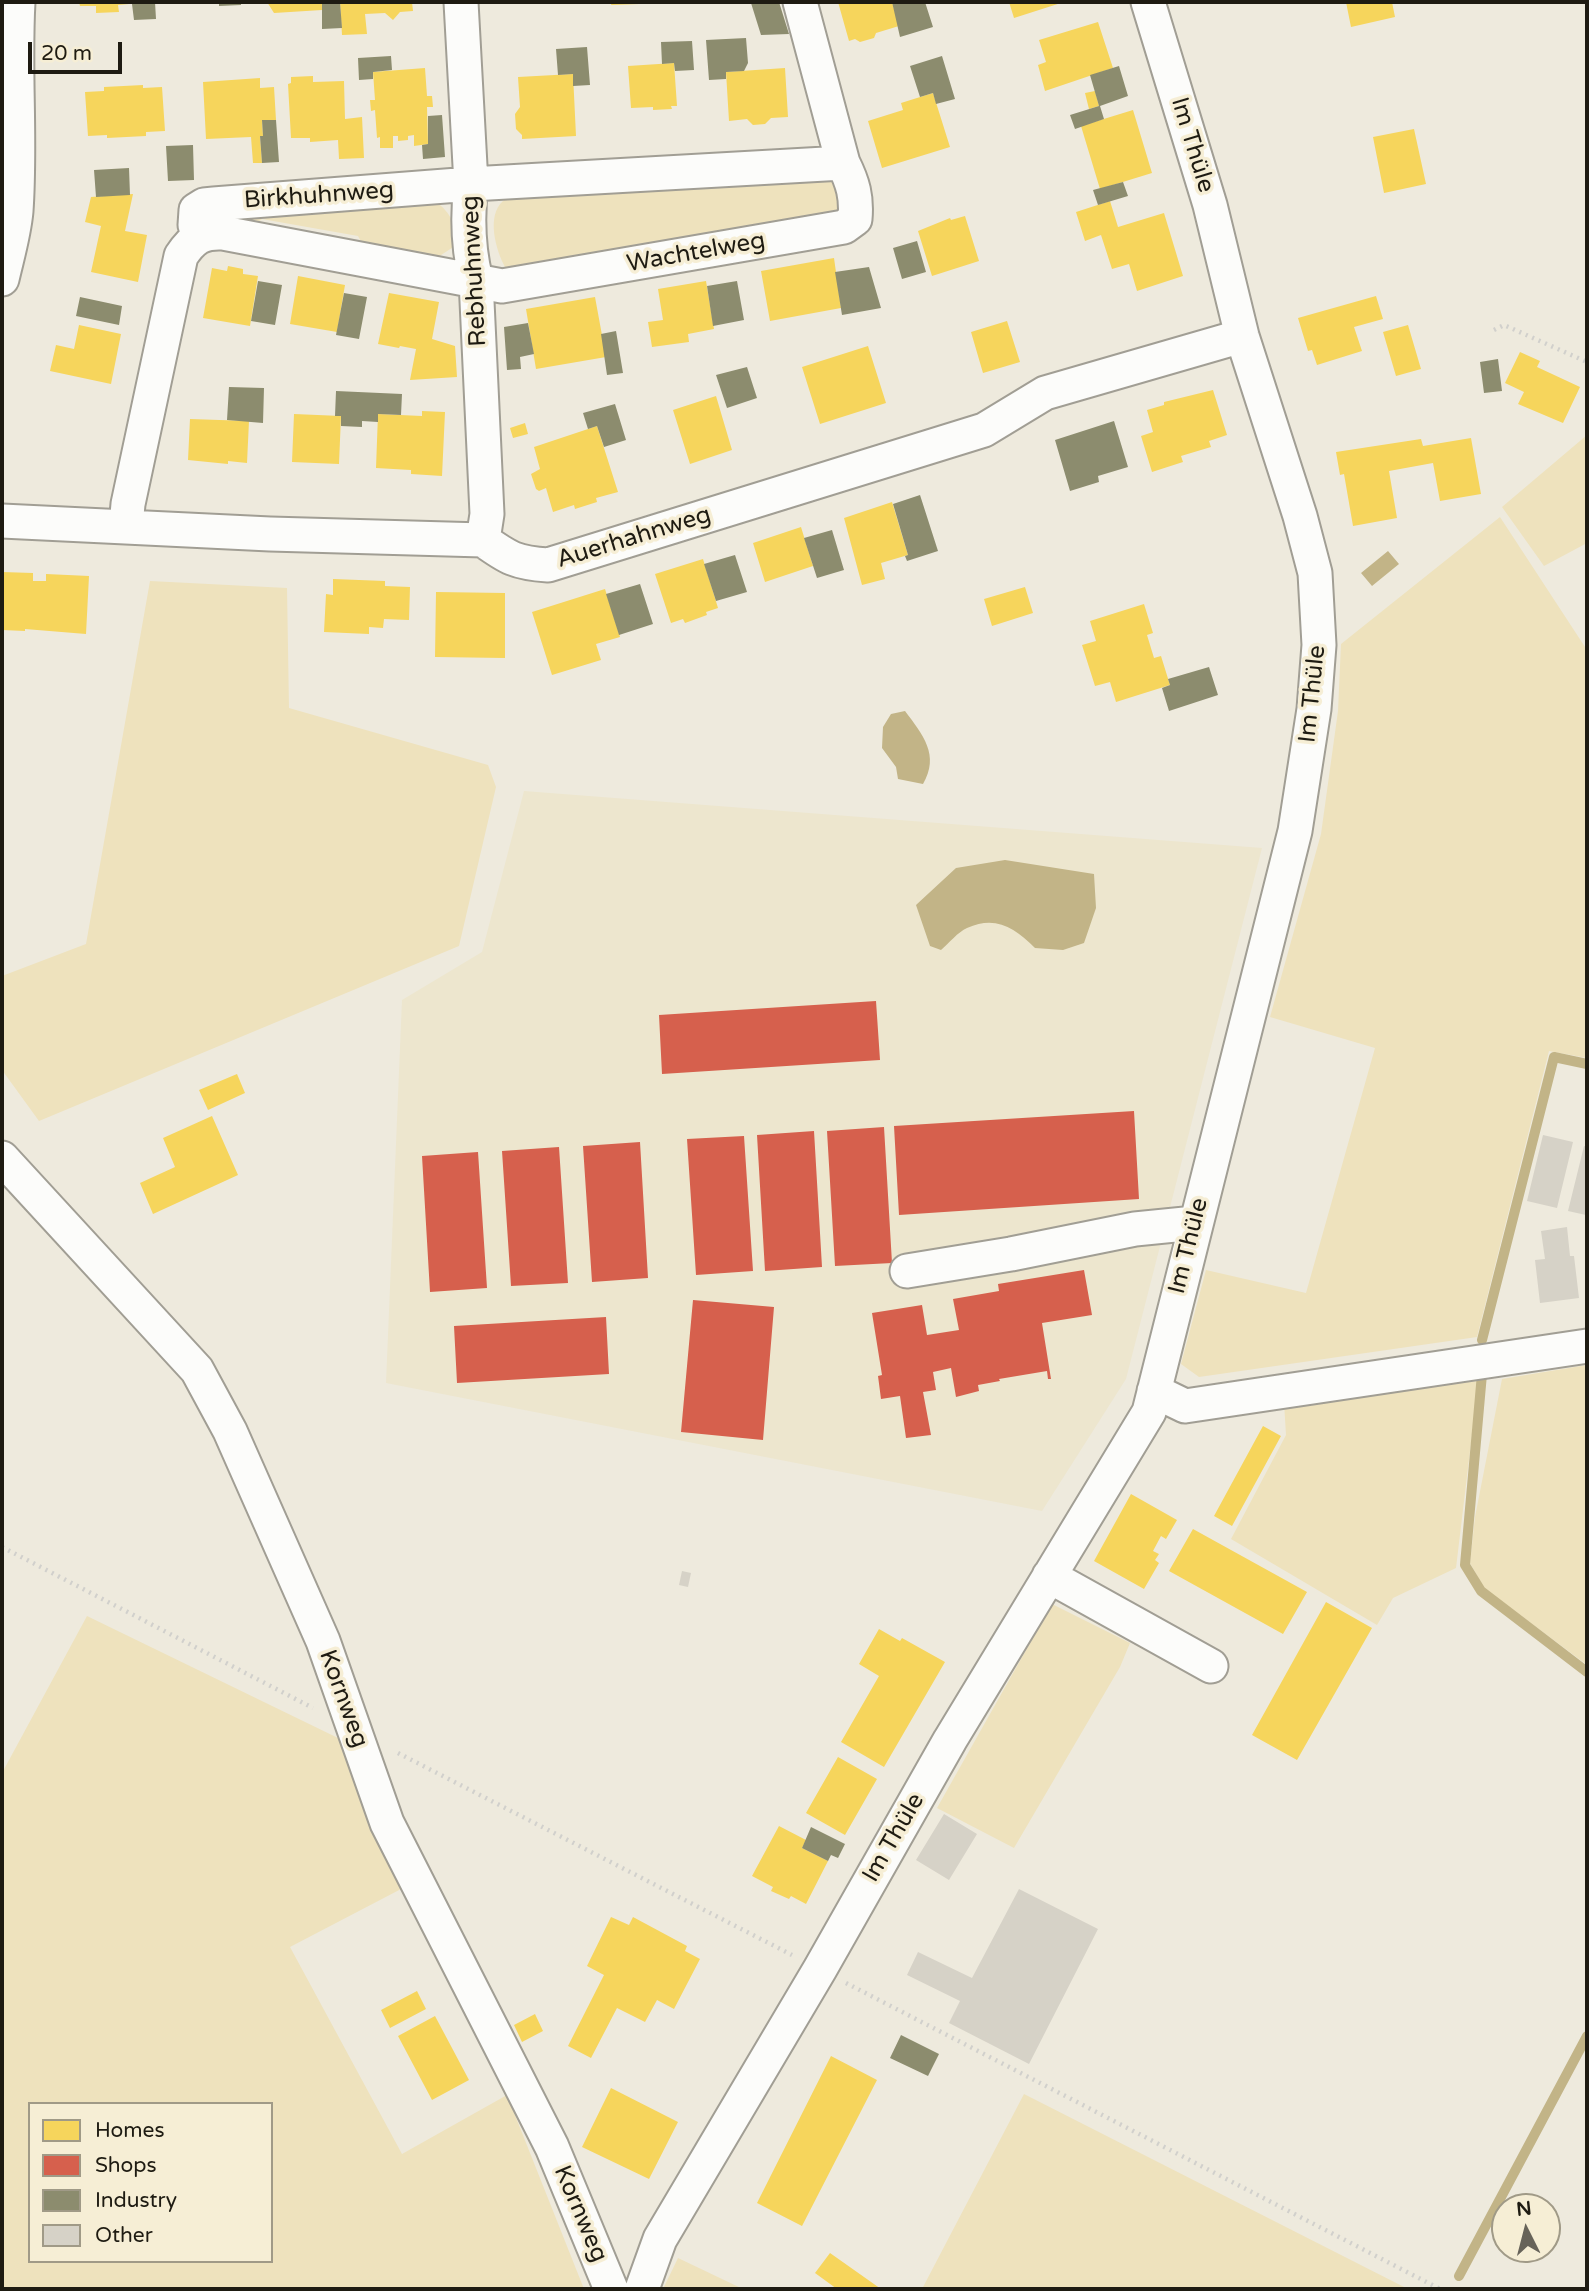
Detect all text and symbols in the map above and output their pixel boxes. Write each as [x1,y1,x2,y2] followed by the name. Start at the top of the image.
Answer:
[32,28,126,72] scale bar
[41,41,92,66] text: 20 m
[1164,94,1220,196] street label: Im Thüle
[243,176,395,216] street label: Birkhuhnweg
[457,195,493,347] street label: Rebhuhnweg
[625,227,767,279] street label: Wachtelweg
[553,501,715,575] street label: Auerhahnweg
[1294,644,1332,744] street label: Im Thüle
[1163,1195,1215,1297] street label: Im Thüle
[312,1646,374,1752] street label: Kornweg
[857,1788,931,1888] street label: Im Thüle
[28,2102,273,2263] legend
[95,2118,165,2143] text: Homes
[95,2153,157,2178] text: Shops
[547,2162,613,2266] street label: Kornweg
[95,2188,177,2213] text: Industry
[1491,2193,1561,2263] north arrow
[1515,2197,1533,2221] text: N
[95,2223,153,2248] text: Other

